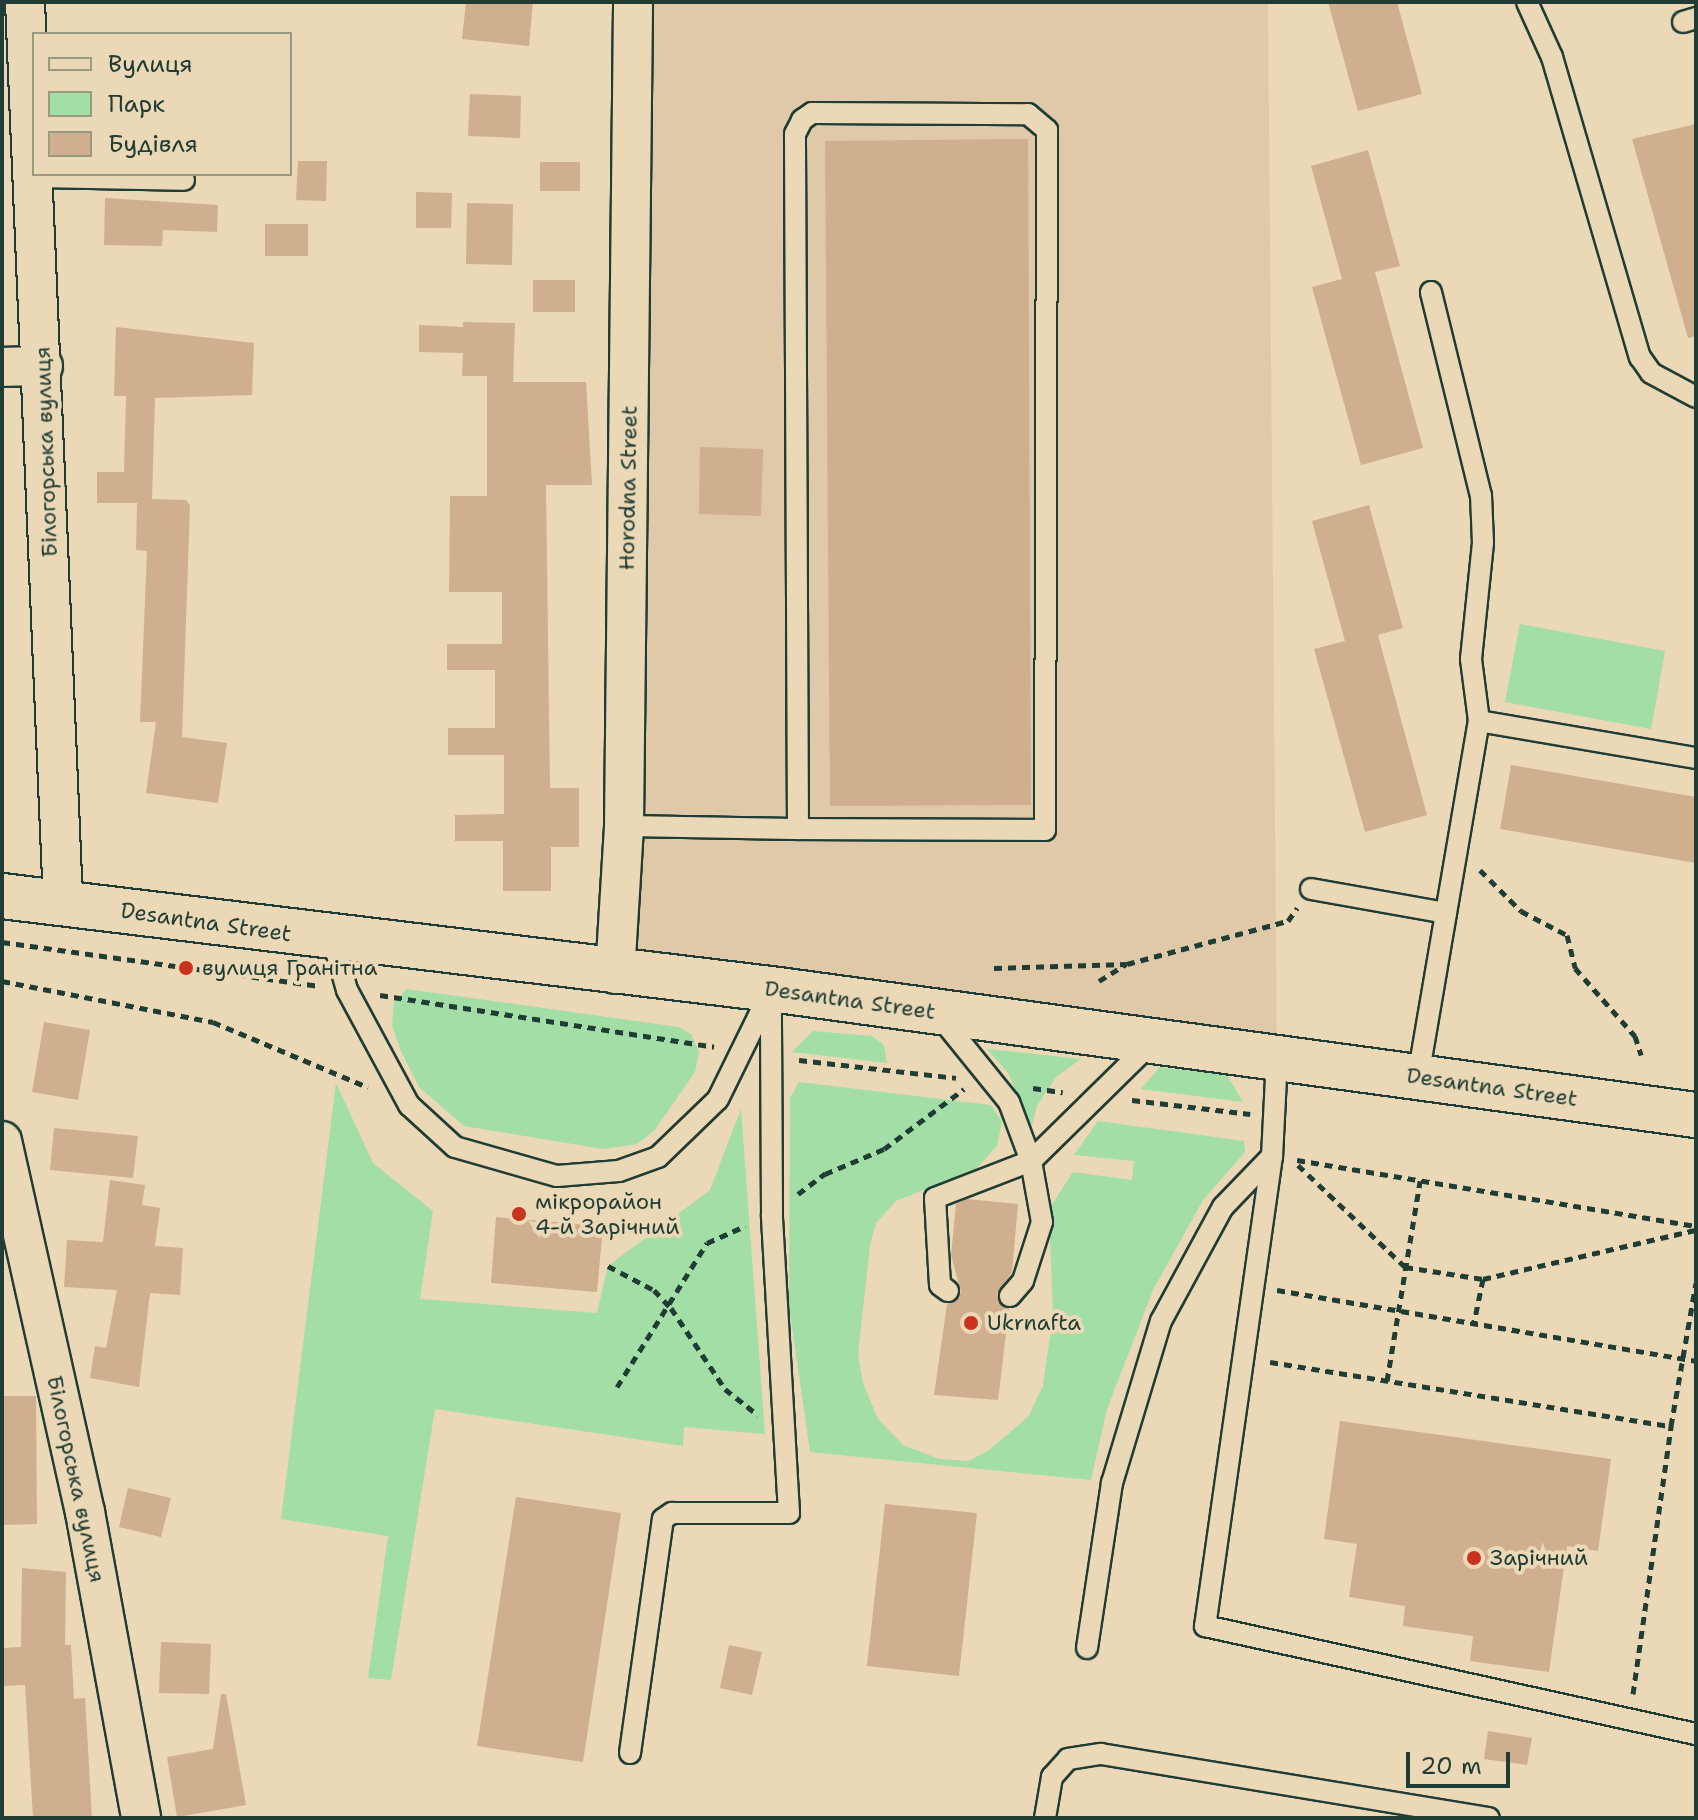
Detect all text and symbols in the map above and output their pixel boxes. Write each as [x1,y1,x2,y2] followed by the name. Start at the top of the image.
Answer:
[32,32,292,176] legend
[108,48,193,80] text: Вулиця
[108,88,165,120] text: Парк
[108,128,198,160] text: Будівля
[29,346,63,558] street label: Білогорська вулиця
[613,405,643,571] street label: Horodna Street
[119,897,293,947] street label: Desantna Street
[202,955,377,981] place label: вулиця Гранітна
[177,959,195,977] marker: вулиця Гранітна
[763,975,937,1025] street label: Desantna Street
[1405,1062,1579,1112] street label: Desantna Street
[535,1188,680,1240] place label: мікрорайон 4-й Зарічний
[510,1205,528,1223] marker: мікрорайон 4-й Зарічний
[987,1310,1081,1336] place label: Ukrnafta
[962,1314,980,1332] marker: Ukrnafta
[41,1373,111,1585] street label: Білогорська вулиця
[1490,1545,1588,1571] place label: Зарічний
[1465,1549,1483,1567] marker: Зарічний
[1410,1736,1514,1786] scale bar
[1420,1750,1482,1782] text: 20 m

